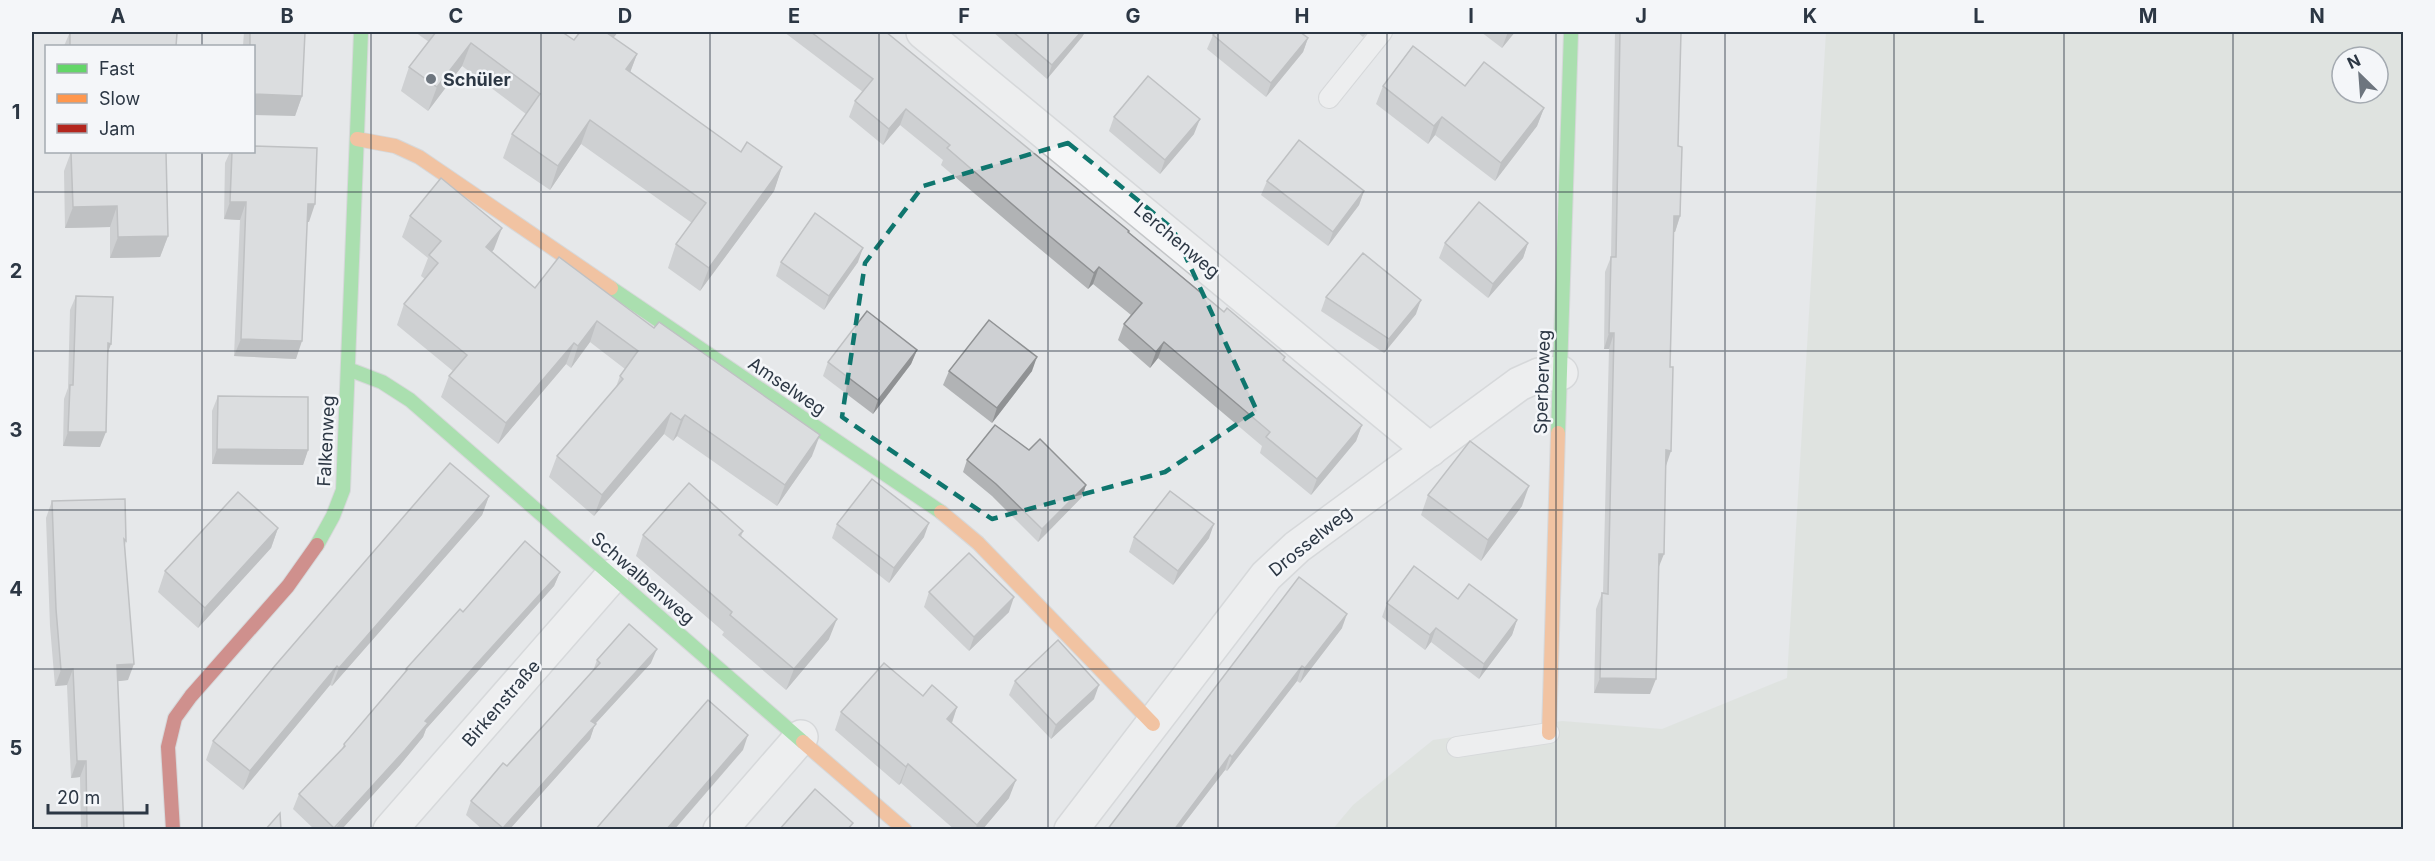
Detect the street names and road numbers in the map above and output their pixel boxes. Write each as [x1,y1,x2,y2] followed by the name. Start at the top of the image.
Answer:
[1130,198,1224,282] street label: Lerchenweg
[1530,329,1554,435] street label: Sperberweg
[744,353,830,419] street label: Amselweg
[313,395,339,487] street label: Falkenweg
[1265,501,1355,581] street label: Drosselweg
[587,528,699,628] street label: Schwalbenweg
[458,655,544,751] street label: Birkenstraße

